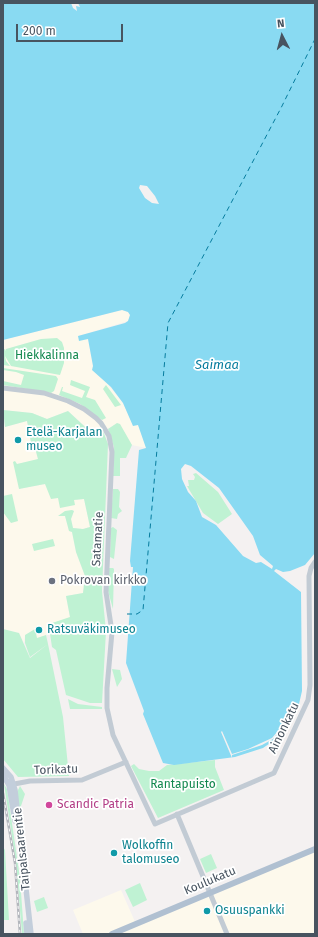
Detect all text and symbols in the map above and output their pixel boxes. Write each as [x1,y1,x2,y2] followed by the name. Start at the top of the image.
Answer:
[18,16,125,42] scale bar
[262,16,302,56] north arrow
[276,17,285,30] text: N
[23,24,56,38] text: 200 m
[15,349,79,363] park label: Hiekkalinna
[195,357,239,373] water label: Saimaa
[26,426,102,454] place label: Etelä-Karjalan museo
[13,435,23,445] marker: Etelä-Karjalan museo
[89,511,107,567] street label: Satamatie
[60,574,147,588] place label: Pokrovan kirkko
[47,576,57,586] marker: Pokrovan kirkko
[47,623,136,637] place label: Ratsuväkimuseo
[34,625,44,635] marker: Ratsuväkimuseo
[265,700,303,756] street label: Ainonkatu
[34,762,78,778] street label: Torikatu
[150,778,216,792] park label: Rantapuisto
[57,798,134,812] place label: Scandic Patria
[44,800,54,810] marker: Scandic Patria
[11,807,33,891] street label: Taipalsaarentie
[122,839,180,867] place label: Wolkoffin talomuseo
[109,848,119,858] marker: Wolkoffin talomuseo
[182,864,238,898] street label: Koulukatu
[215,904,285,918] place label: Osuuspankki
[202,906,212,916] marker: Osuuspankki

